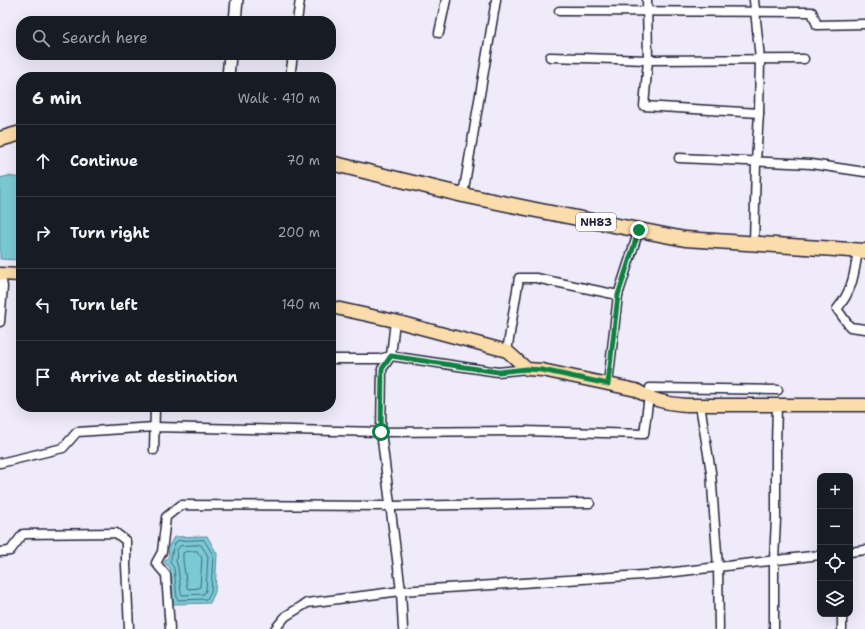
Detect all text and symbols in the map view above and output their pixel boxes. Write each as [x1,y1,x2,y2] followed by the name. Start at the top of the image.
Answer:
[16,16,336,60] search box
[30,27,52,49] icon: search
[62,28,148,48] text: Search here
[32,87,82,109] text: 6 min
[238,90,320,107] text: Walk · 410 m
[32,150,54,172] icon: ahead
[70,151,138,171] text: Continue
[286,152,320,169] text: 70 m
[576,213,616,231] road number: NH83
[630,221,648,239] route end
[32,222,54,244] icon: right
[70,223,150,243] text: Turn right
[278,224,320,241] text: 200 m
[32,294,54,316] icon: left
[70,295,138,315] text: Turn left
[281,296,320,313] text: 140 m
[32,366,54,388] icon: arrive
[70,367,238,387] text: Arrive at destination
[372,423,390,441] route start
[817,473,853,617] map controls
[817,473,853,509] button: +
[817,509,853,545] button: −
[817,545,853,581] button: locate
[817,581,853,617] button: layers

